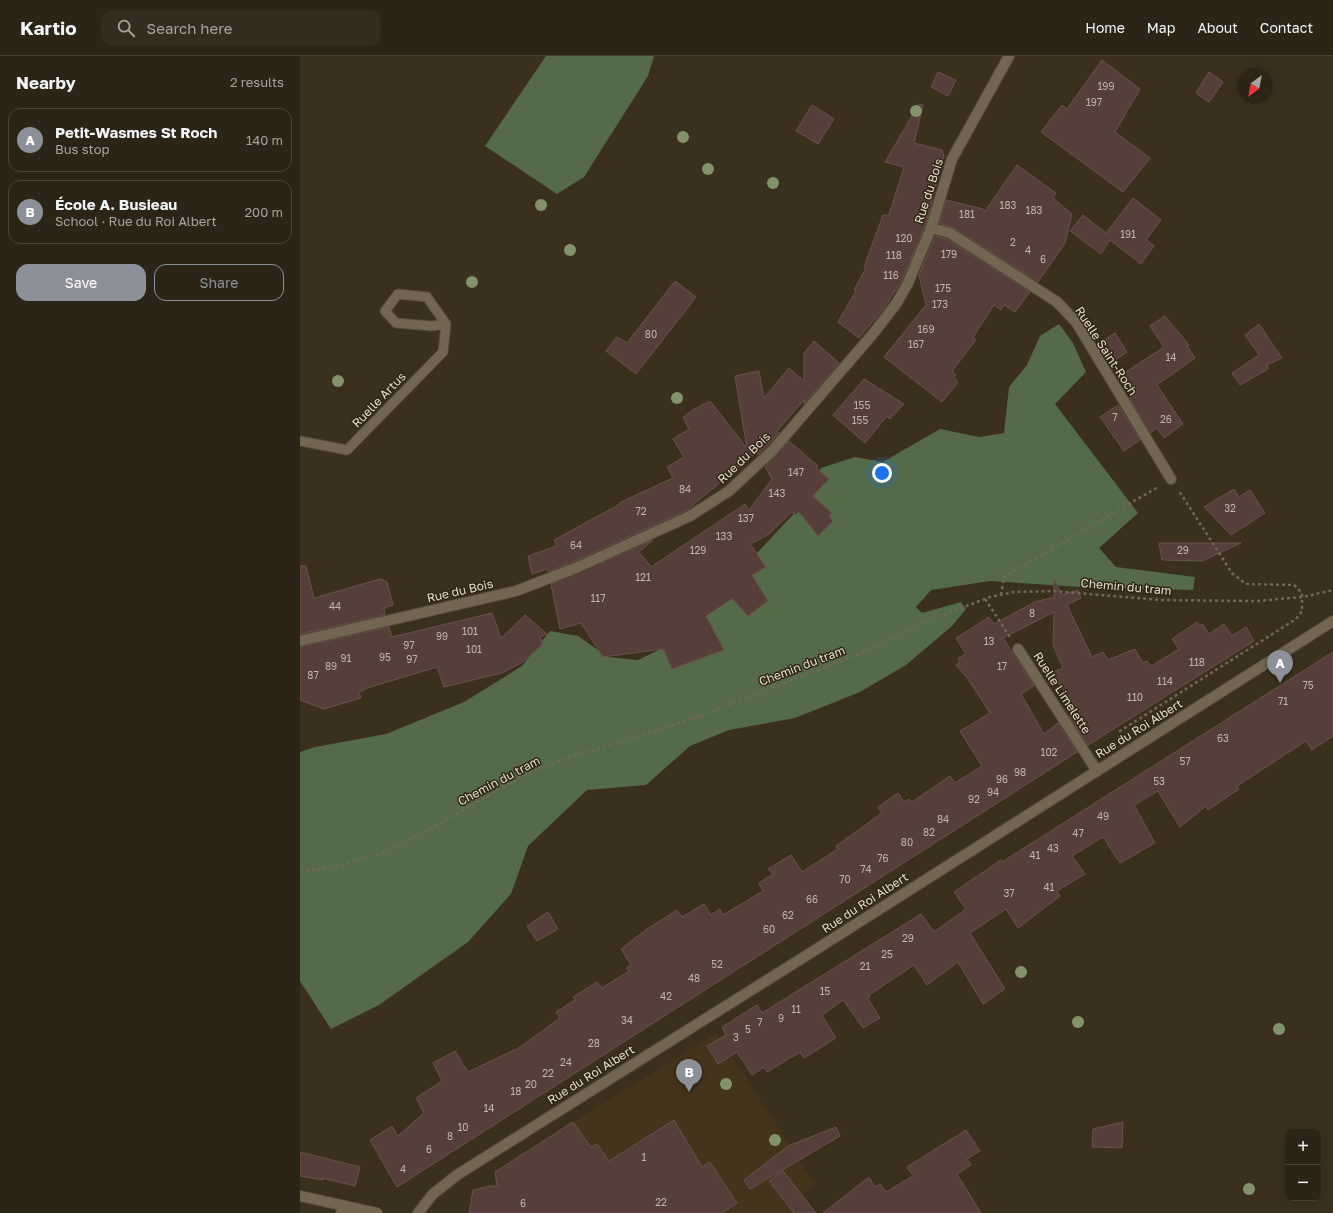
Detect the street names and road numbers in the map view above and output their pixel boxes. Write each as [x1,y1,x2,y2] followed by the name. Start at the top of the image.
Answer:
[911,156,946,225] street label: Rue du Bois
[1072,303,1141,398] street label: Ruelle Saint-Roch
[349,369,409,430] street label: Ruelle Artus
[714,429,773,487] street label: Rue du Bois
[1080,575,1172,598] street label: Chemin du tram
[425,576,495,605] street label: Rue du Bois
[757,642,847,689] street label: Chemin du tram
[1030,649,1094,736] street label: Ruelle Limelette
[1092,696,1185,761] street label: Rue du Roi Albert
[455,753,543,809] street label: Chemin du tram
[819,869,911,936] street label: Rue du Roi Albert
[544,1042,637,1107] street label: Rue du Roi Albert

